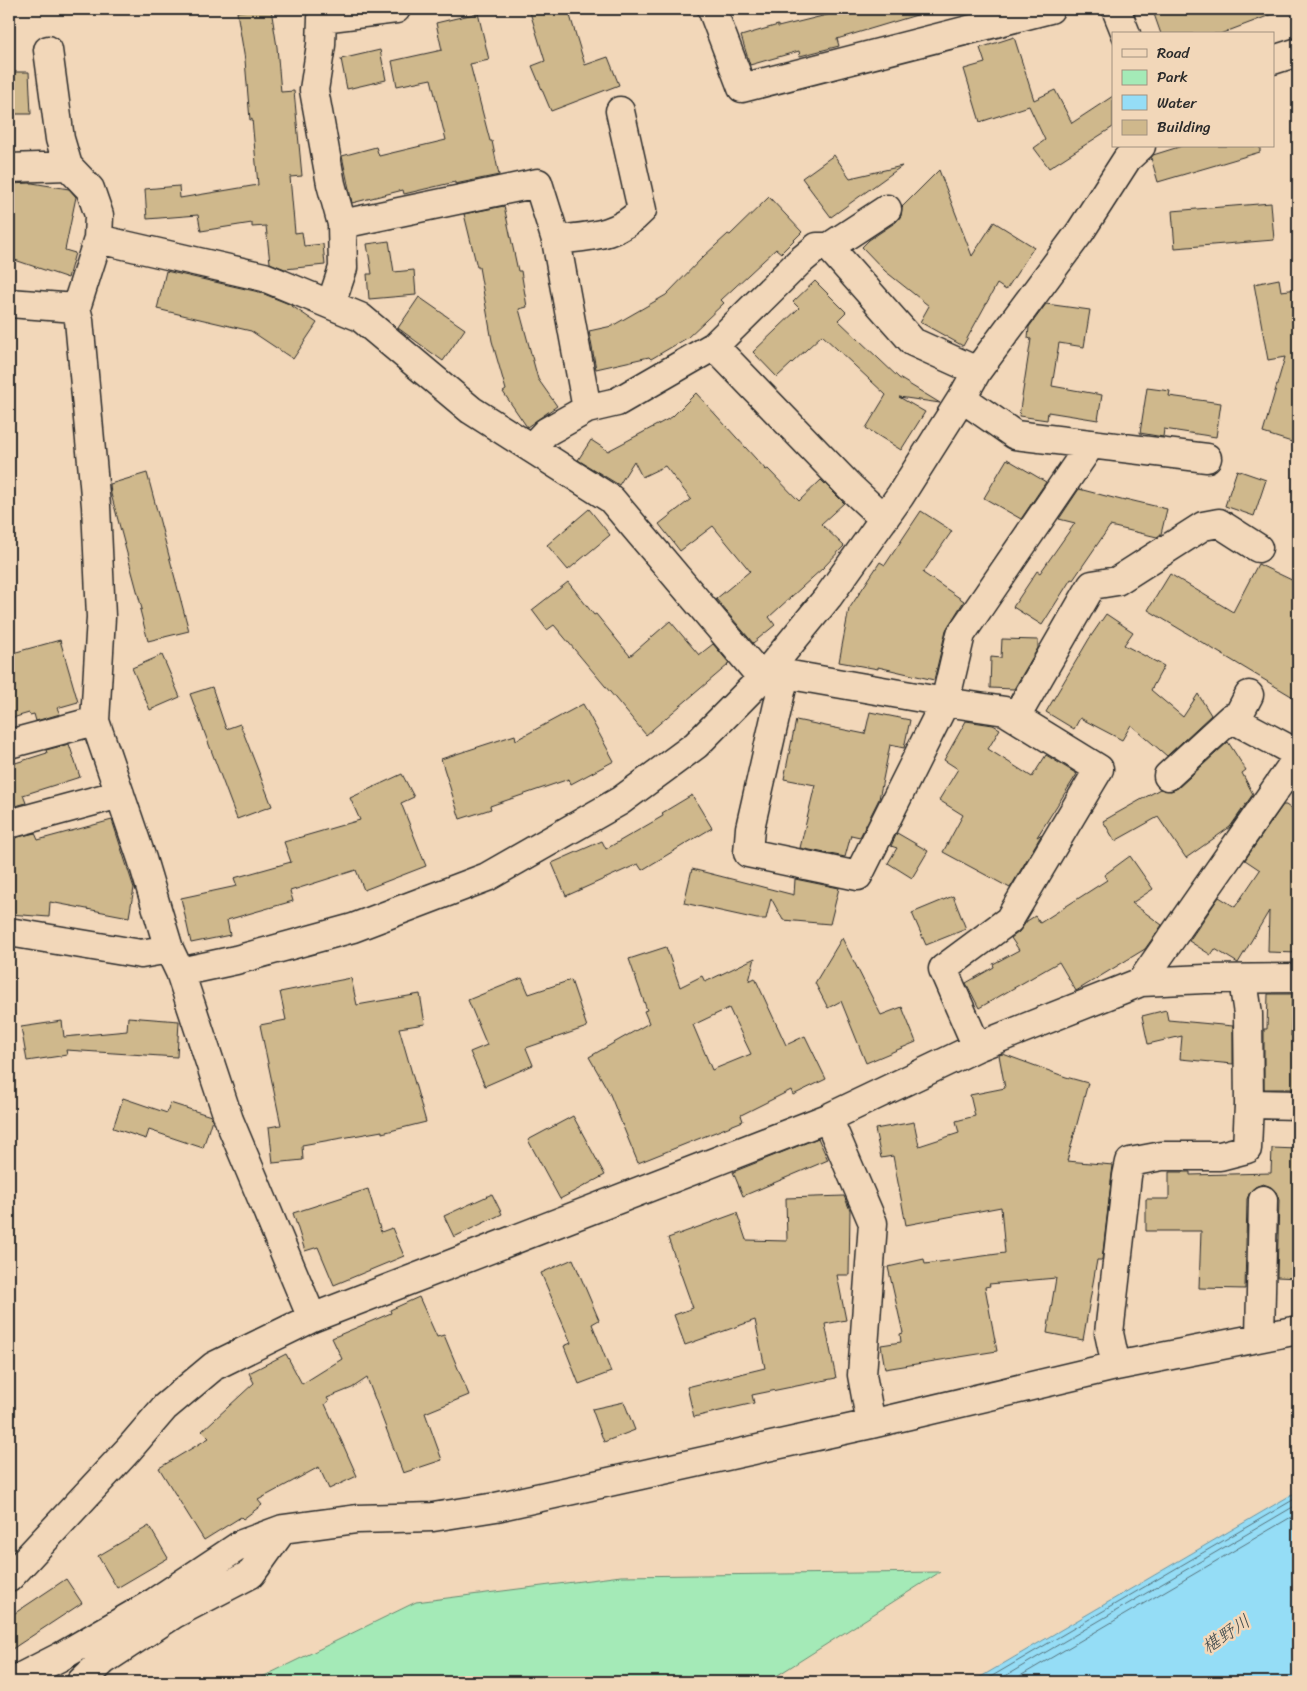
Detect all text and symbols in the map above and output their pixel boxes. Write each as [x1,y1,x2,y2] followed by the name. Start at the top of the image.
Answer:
[1112,32,1274,148] legend
[1157,40,1190,66] text: Road
[1157,64,1188,90] text: Park
[1157,90,1197,116] text: Water
[1157,114,1211,140] text: Building
[1195,1606,1257,1662] water label: 椹野川

